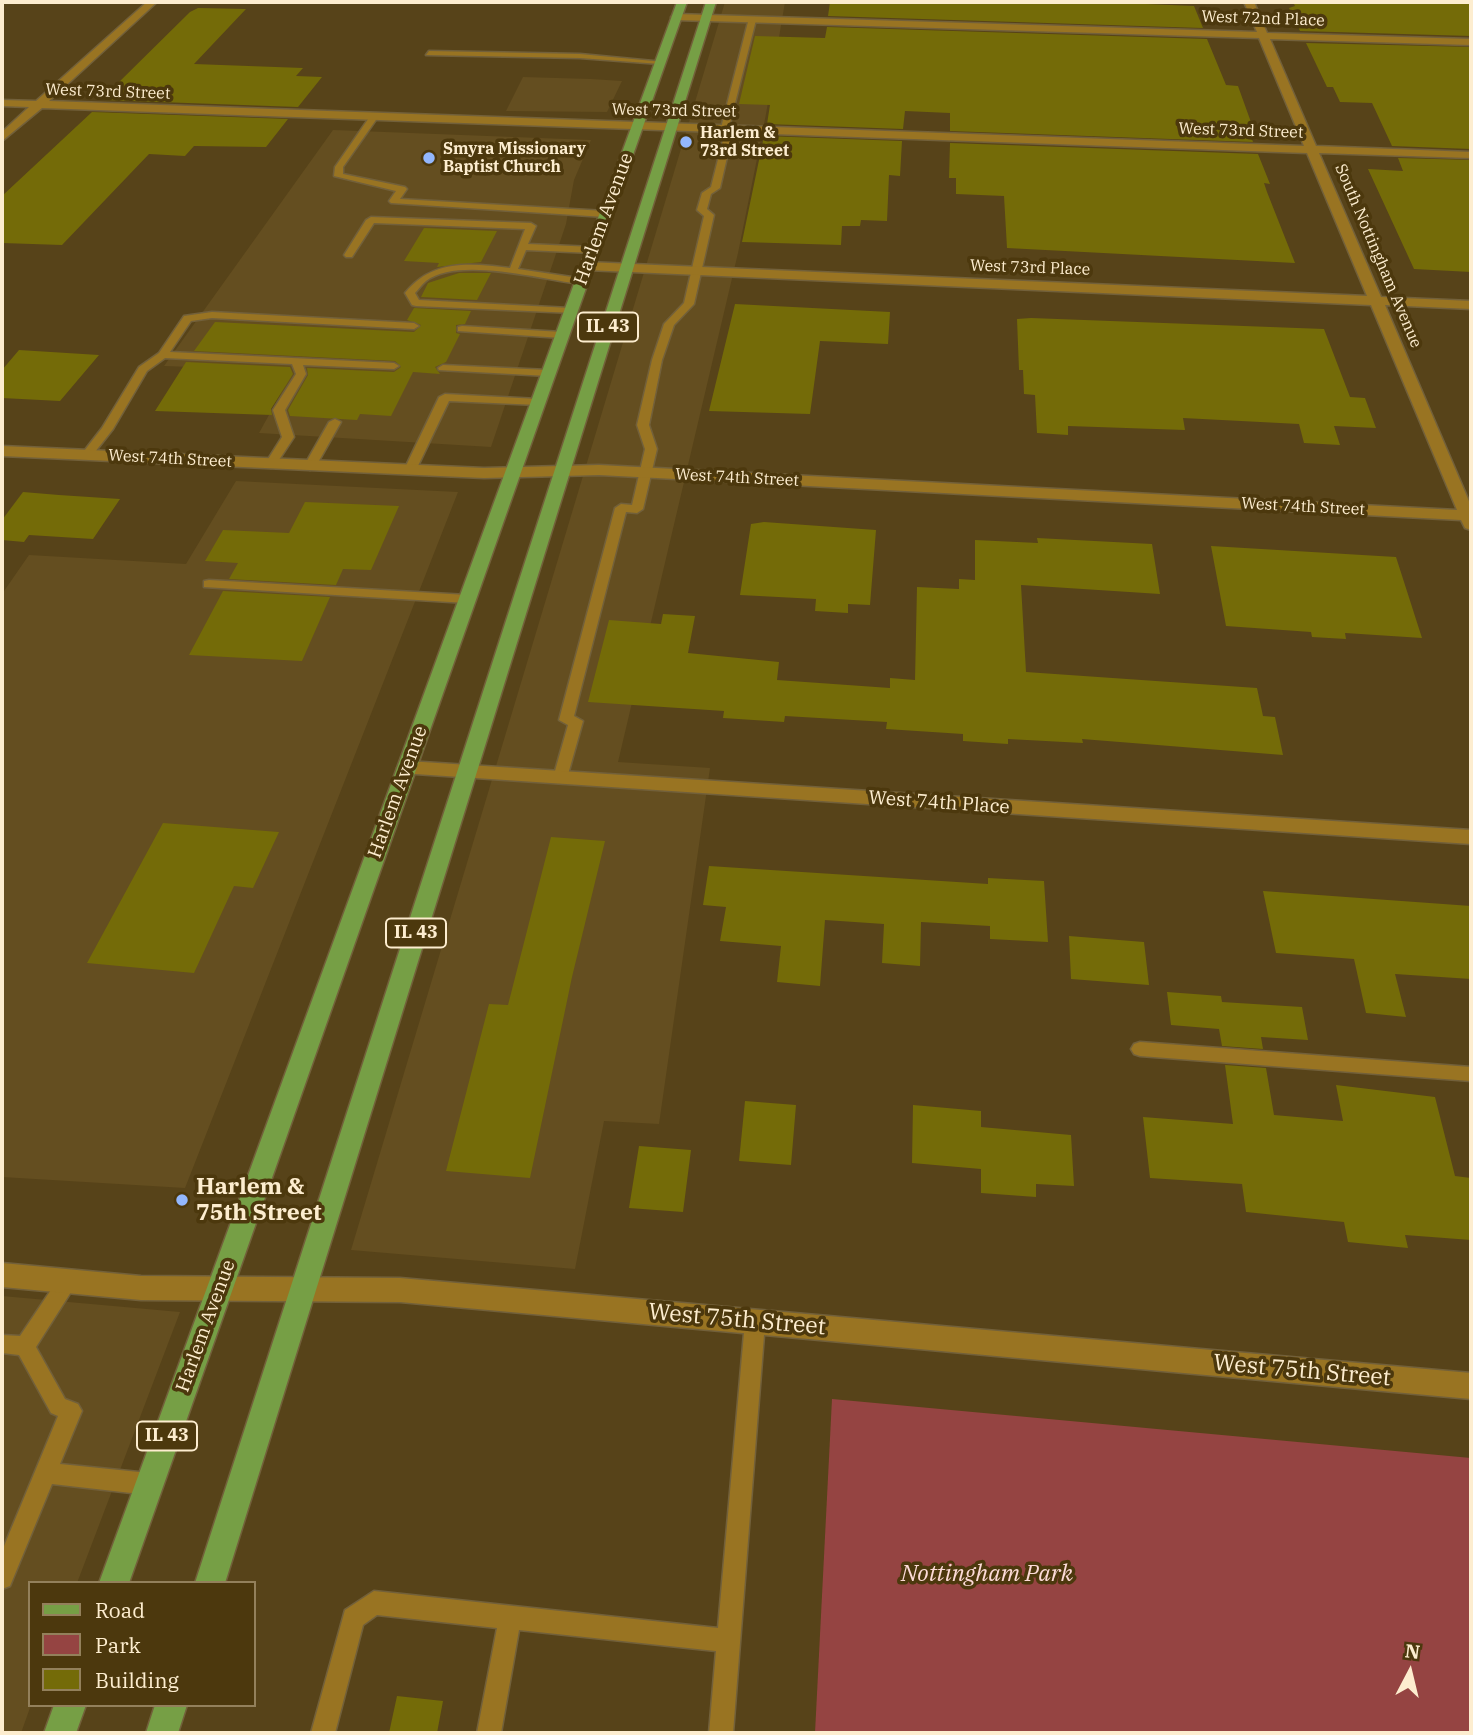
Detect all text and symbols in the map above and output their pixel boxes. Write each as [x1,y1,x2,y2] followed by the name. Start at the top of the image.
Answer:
[1201,7,1325,31] street label: West 72nd Place
[45,80,171,104] street label: West 73rd Street
[611,100,737,122] street label: West 73rd Street
[1178,119,1304,143] street label: West 73rd Street
[700,123,789,161] place label: Harlem & 73rd Street
[678,134,694,150] marker: Harlem & 73rd Street
[443,139,586,177] place label: Smyra Missionary Baptist Church
[421,150,437,166] marker: Smyra Missionary Baptist Church
[570,150,638,288] street label: Harlem Avenue
[1330,161,1426,351] street label: South Nottingham Avenue
[970,256,1090,280] street label: West 73rd Place
[578,312,638,342] road number: IL 43
[108,446,232,472] street label: West 74th Street
[675,465,799,491] street label: West 74th Street
[1241,494,1365,520] street label: West 74th Street
[364,723,432,861] street label: Harlem Avenue
[868,787,1010,819] street label: West 74th Place
[386,918,446,948] road number: IL 43
[196,1173,321,1227] place label: Harlem & 75th Street
[174,1192,190,1208] marker: Harlem & 75th Street
[172,1257,240,1395] street label: Harlem Avenue
[647,1298,827,1342] street label: West 75th Street
[1212,1349,1392,1393] street label: West 75th Street
[137,1422,197,1450] road number: IL 43
[901,1560,1073,1588] park label: Nottingham Park
[28,1581,256,1707] legend
[95,1596,145,1624] text: Road
[95,1631,141,1659] text: Park
[1375,1637,1445,1707] north arrow
[1404,1638,1421,1664] text: N
[95,1666,179,1694] text: Building

